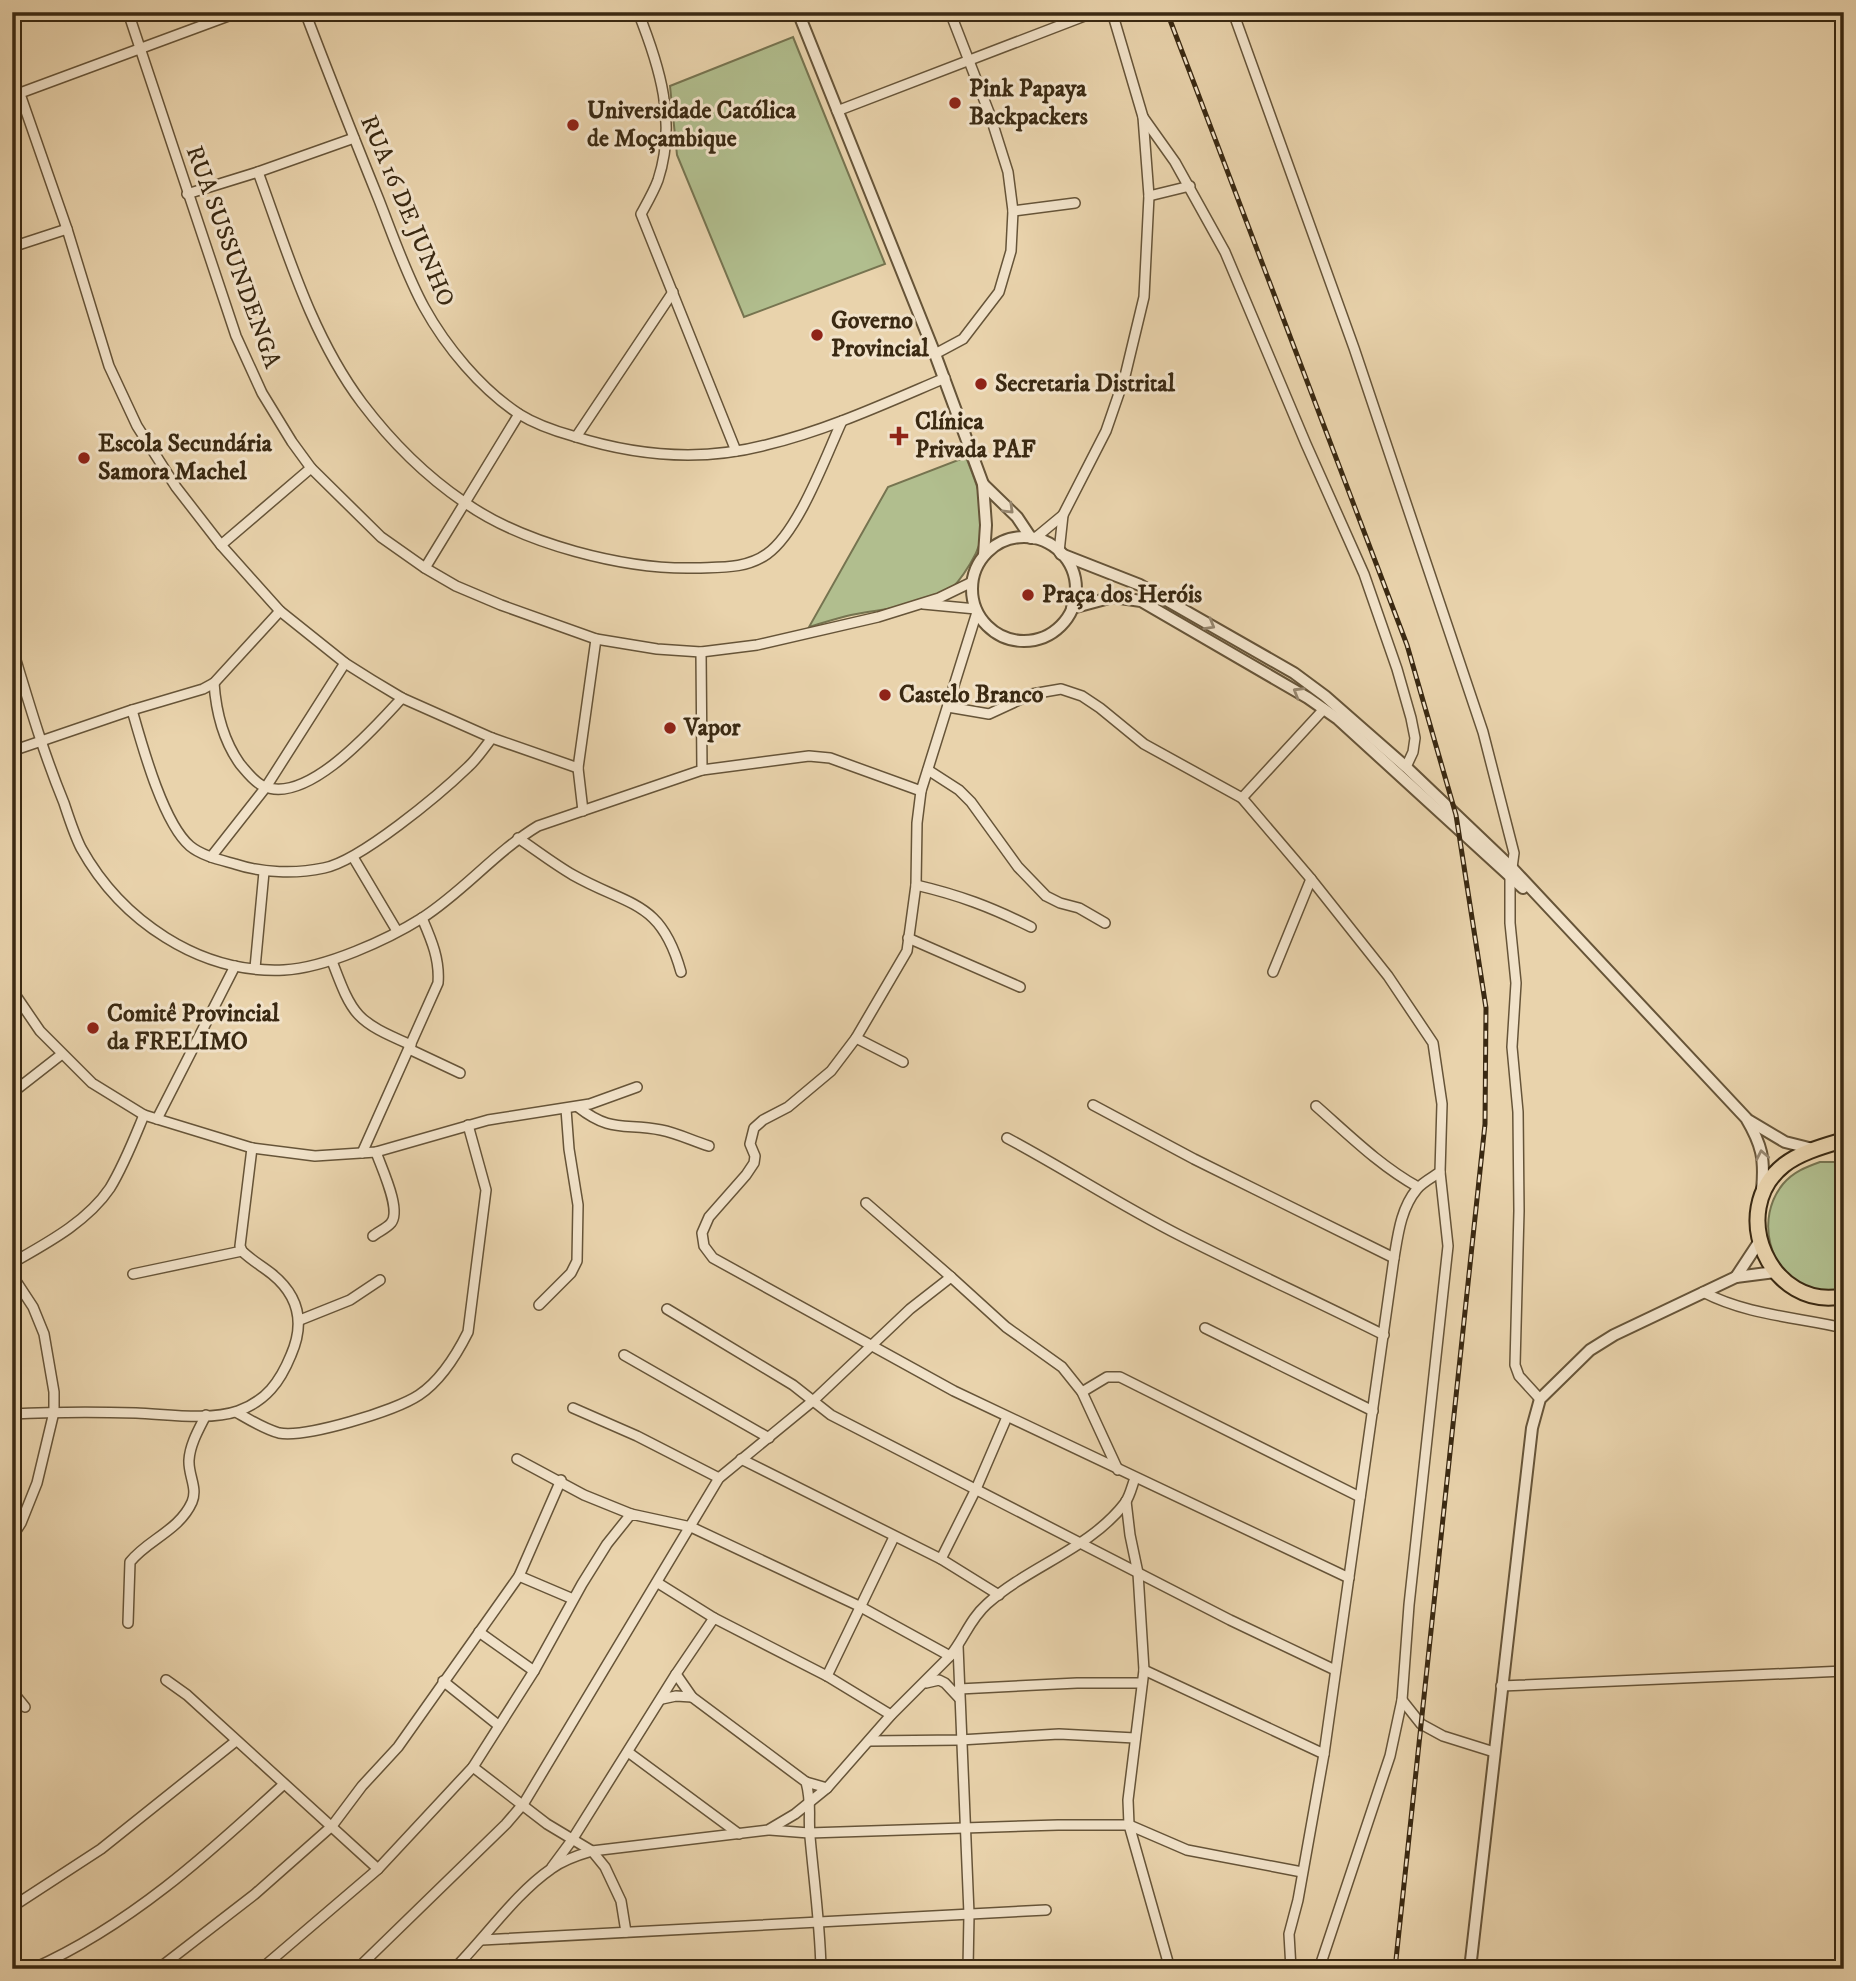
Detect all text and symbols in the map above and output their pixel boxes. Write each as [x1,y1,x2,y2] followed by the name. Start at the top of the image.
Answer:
[969,74,1088,132] place label: Pink Papaya Backpackers
[947,95,963,111] marker: Pink Papaya Backpackers
[587,96,797,154] place label: Universidade Católica de Moçambique
[353,111,461,311] street label: RUA 16 DE JUNHO
[565,117,581,133] marker: Universidade Católica de Moçambique
[179,142,287,373] street label: RUA SUSSUNDENGA
[831,306,929,364] place label: Governo Provincial
[809,327,825,343] marker: Governo Provincial
[995,369,1176,399] place label: Secretaria Distrital
[973,376,989,392] marker: Secretaria Distrital
[915,407,1036,465] place label: Clínica Privada PAF
[889,426,909,446] marker: Clínica Privada PAF
[98,429,273,487] place label: Escola Secundária Samora Machel
[76,450,92,466] marker: Escola Secundária Samora Machel
[1001,501,1014,514] one-way arrow
[1042,580,1202,610] place label: Praça dos Heróis
[1020,587,1036,603] marker: Praça dos Heróis
[1203,617,1216,630] one-way arrow
[899,680,1044,710] place label: Castelo Branco
[877,687,893,703] marker: Castelo Branco
[1292,687,1305,700] one-way arrow
[683,713,742,743] place label: Vapor
[662,720,678,736] marker: Vapor
[107,999,280,1057] place label: Comitê Provincial da FRELIMO
[85,1020,101,1036] marker: Comitê Provincial da FRELIMO
[1755,1149,1770,1161] one-way arrow

